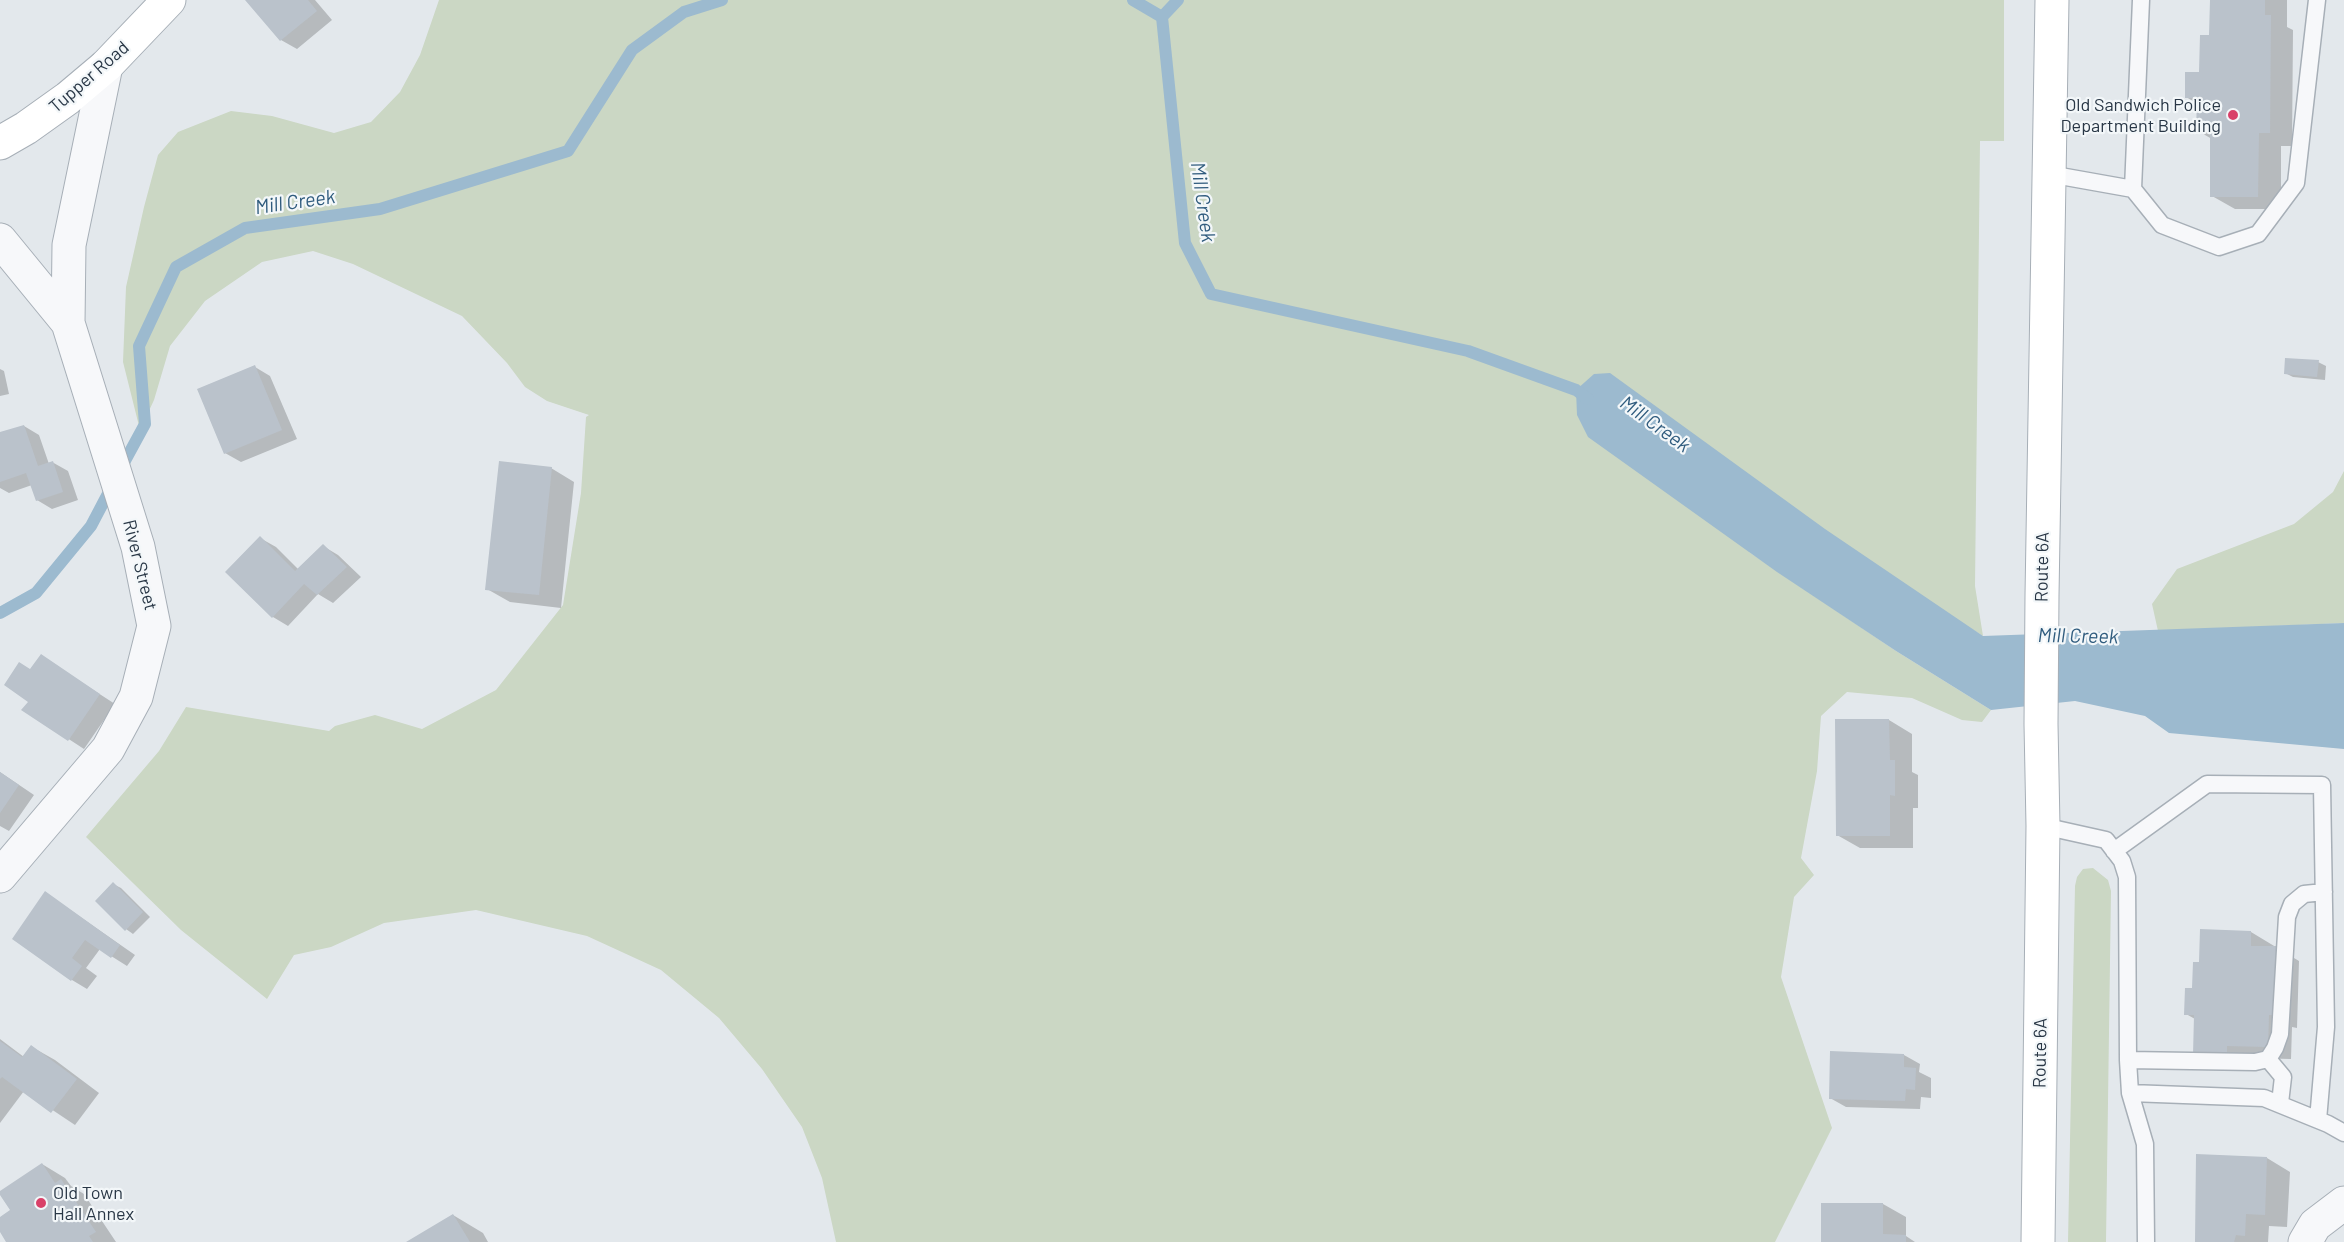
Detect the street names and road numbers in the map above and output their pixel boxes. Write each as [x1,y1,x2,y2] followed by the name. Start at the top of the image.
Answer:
[45,37,133,117] street label: Tupper Road
[118,517,162,613] street label: River Street
[2031,532,2053,602] street label: Route 6A
[2029,1018,2051,1088] street label: Route 6A

